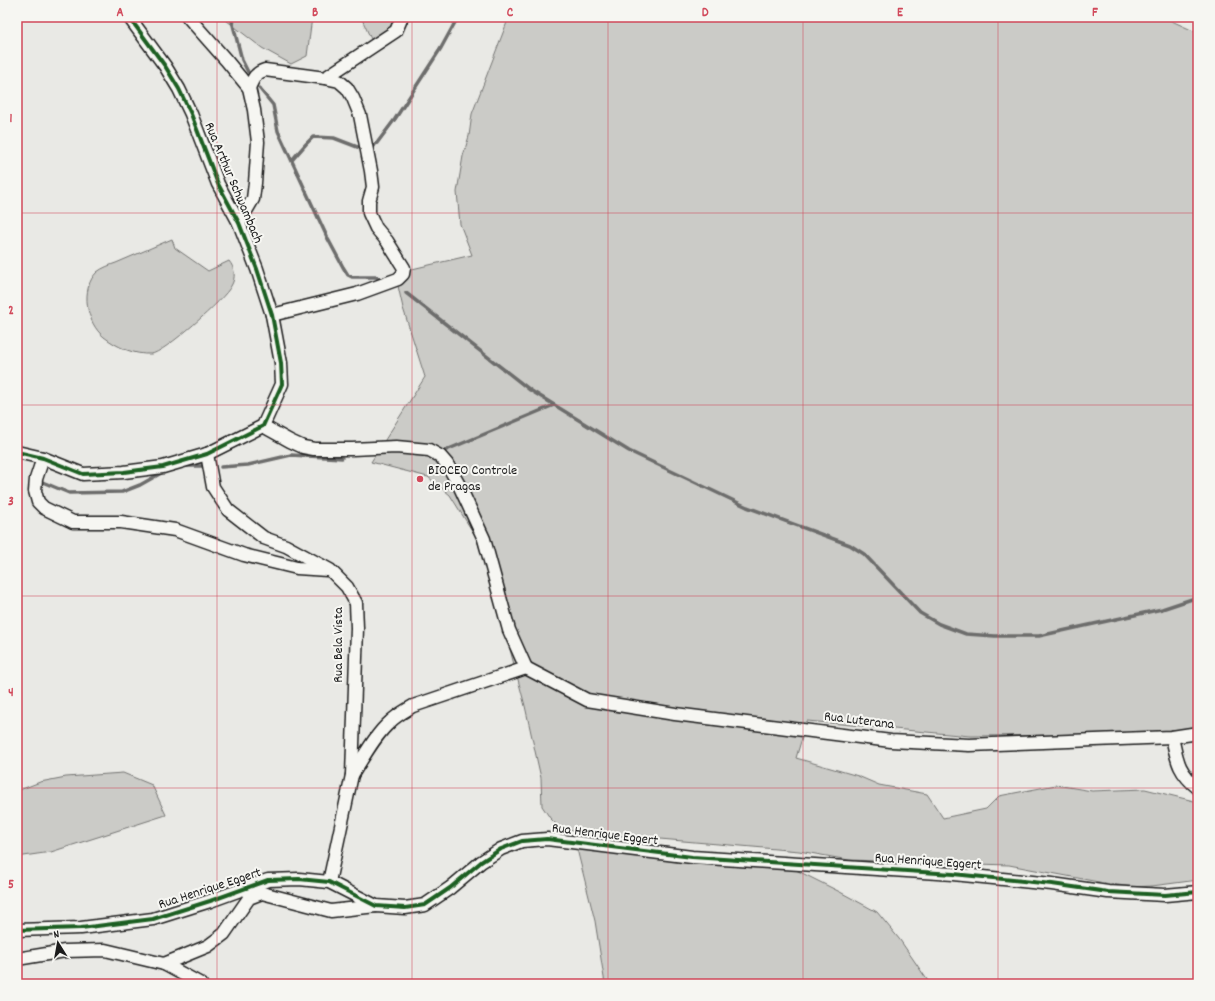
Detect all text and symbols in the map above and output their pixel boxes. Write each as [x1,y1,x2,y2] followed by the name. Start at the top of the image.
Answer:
[116,4,124,23] text: A
[312,4,318,23] text: B
[507,4,514,23] text: C
[702,4,709,23] text: D
[897,4,904,23] text: E
[1092,4,1098,23] text: F
[10,110,13,129] text: 1
[198,119,268,247] street label: Rua Arthur Schwambach
[8,302,14,321] text: 2
[428,461,517,497] place label: BIOCEO Controle de Pragas
[415,474,425,484] marker: BIOCEO Controle de Pragas
[8,493,14,512] text: 3
[329,607,349,683] street label: Rua Bela Vista
[8,684,14,703] text: 4
[823,707,896,735] street label: Rua Luterana
[551,819,659,851] street label: Rua Henrique Eggert
[874,848,982,876] street label: Rua Henrique Eggert
[156,863,264,915] street label: Rua Henrique Eggert
[8,876,14,895] text: 5
[38,923,78,963] north arrow
[52,927,61,944] text: N

